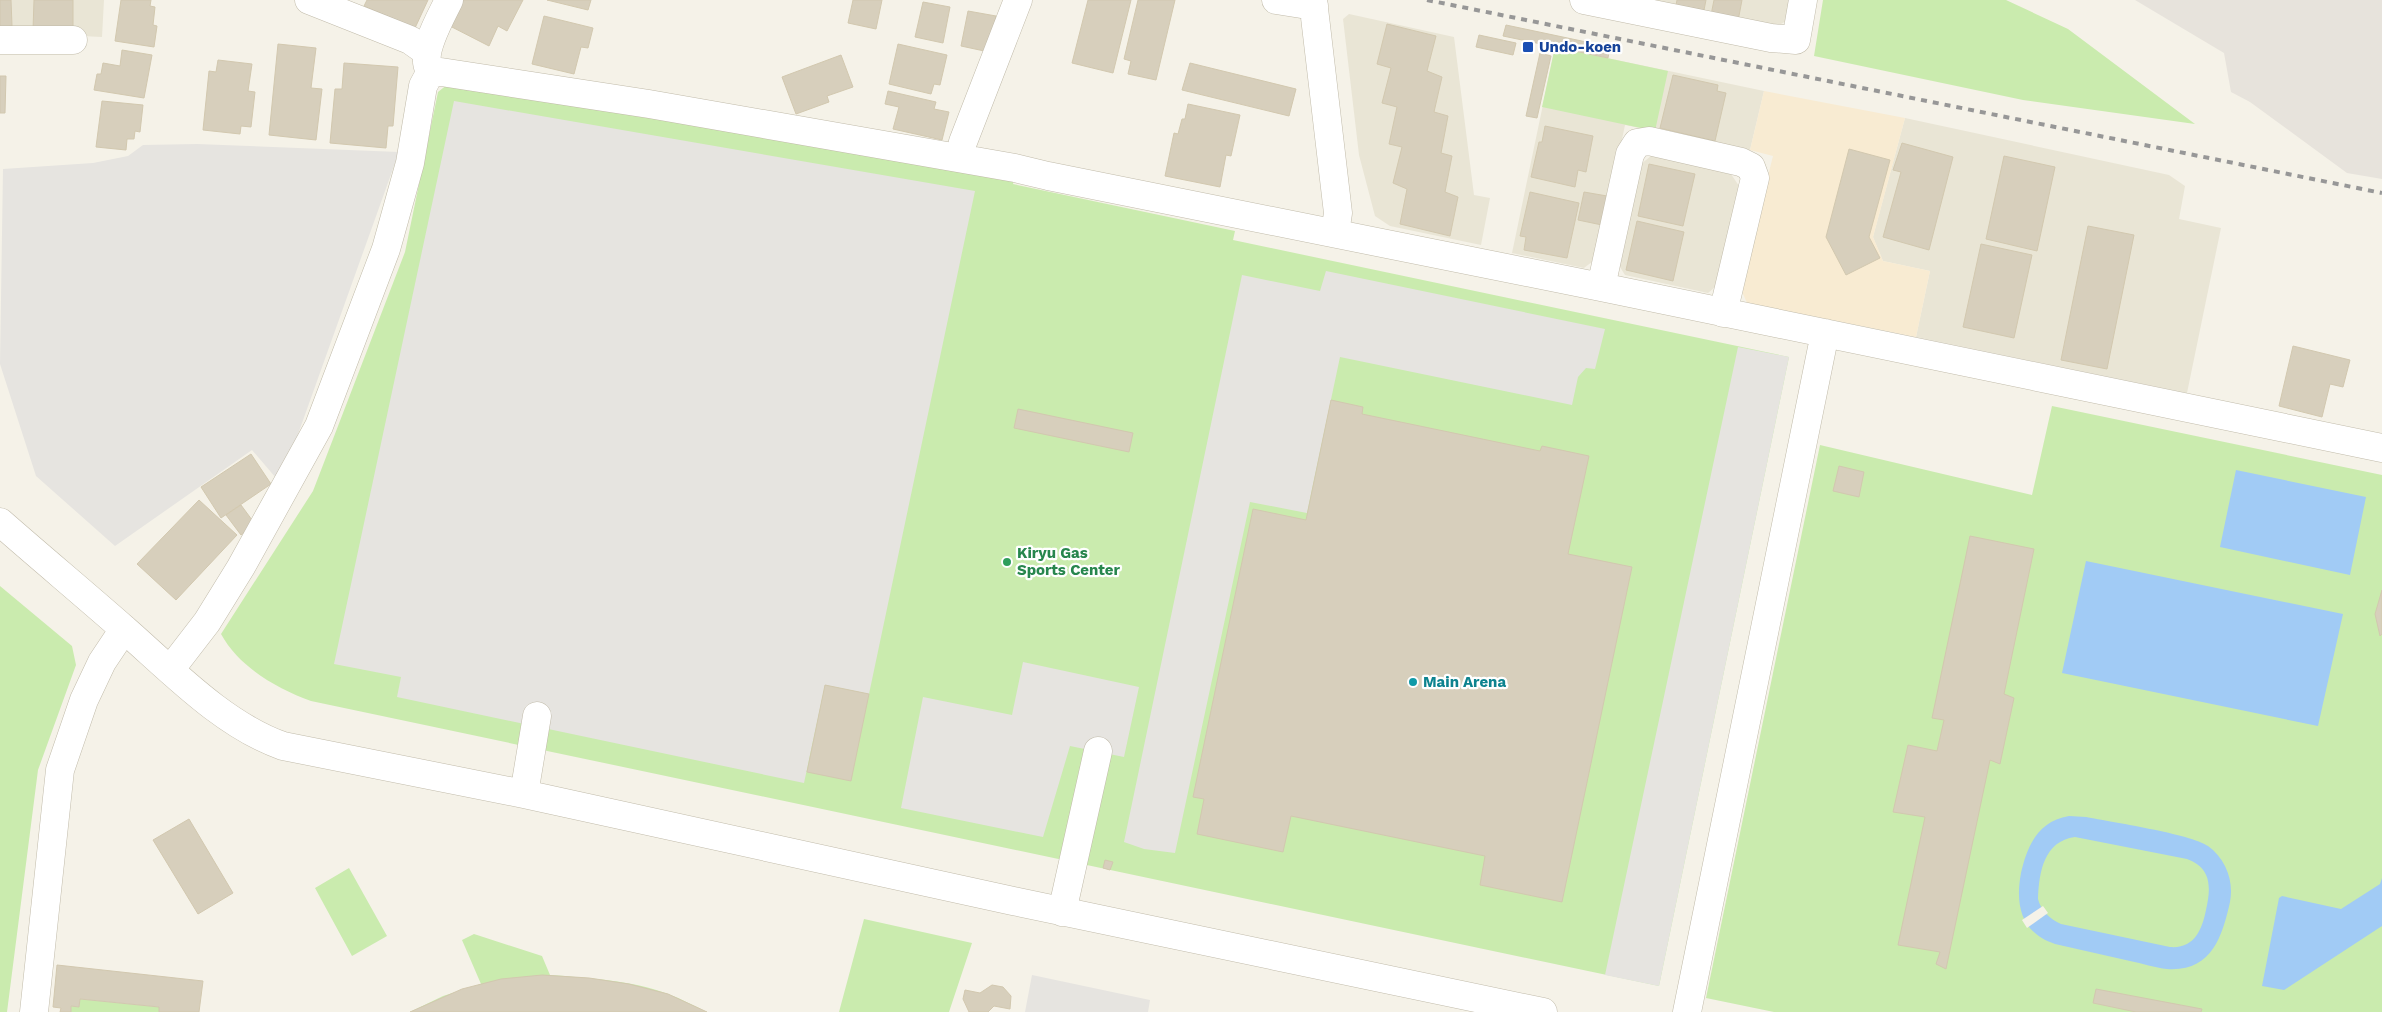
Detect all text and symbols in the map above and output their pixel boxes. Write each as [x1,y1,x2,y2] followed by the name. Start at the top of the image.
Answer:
[1539,38,1621,56] place label: Undo-koen
[1521,40,1535,54] marker: Undo-koen
[1017,544,1121,579] place label: Kiryu Gas Sports Center
[1001,556,1013,568] marker: Kiryu Gas Sports Center
[1423,673,1506,691] place label: Main Arena
[1407,676,1419,688] marker: Main Arena

